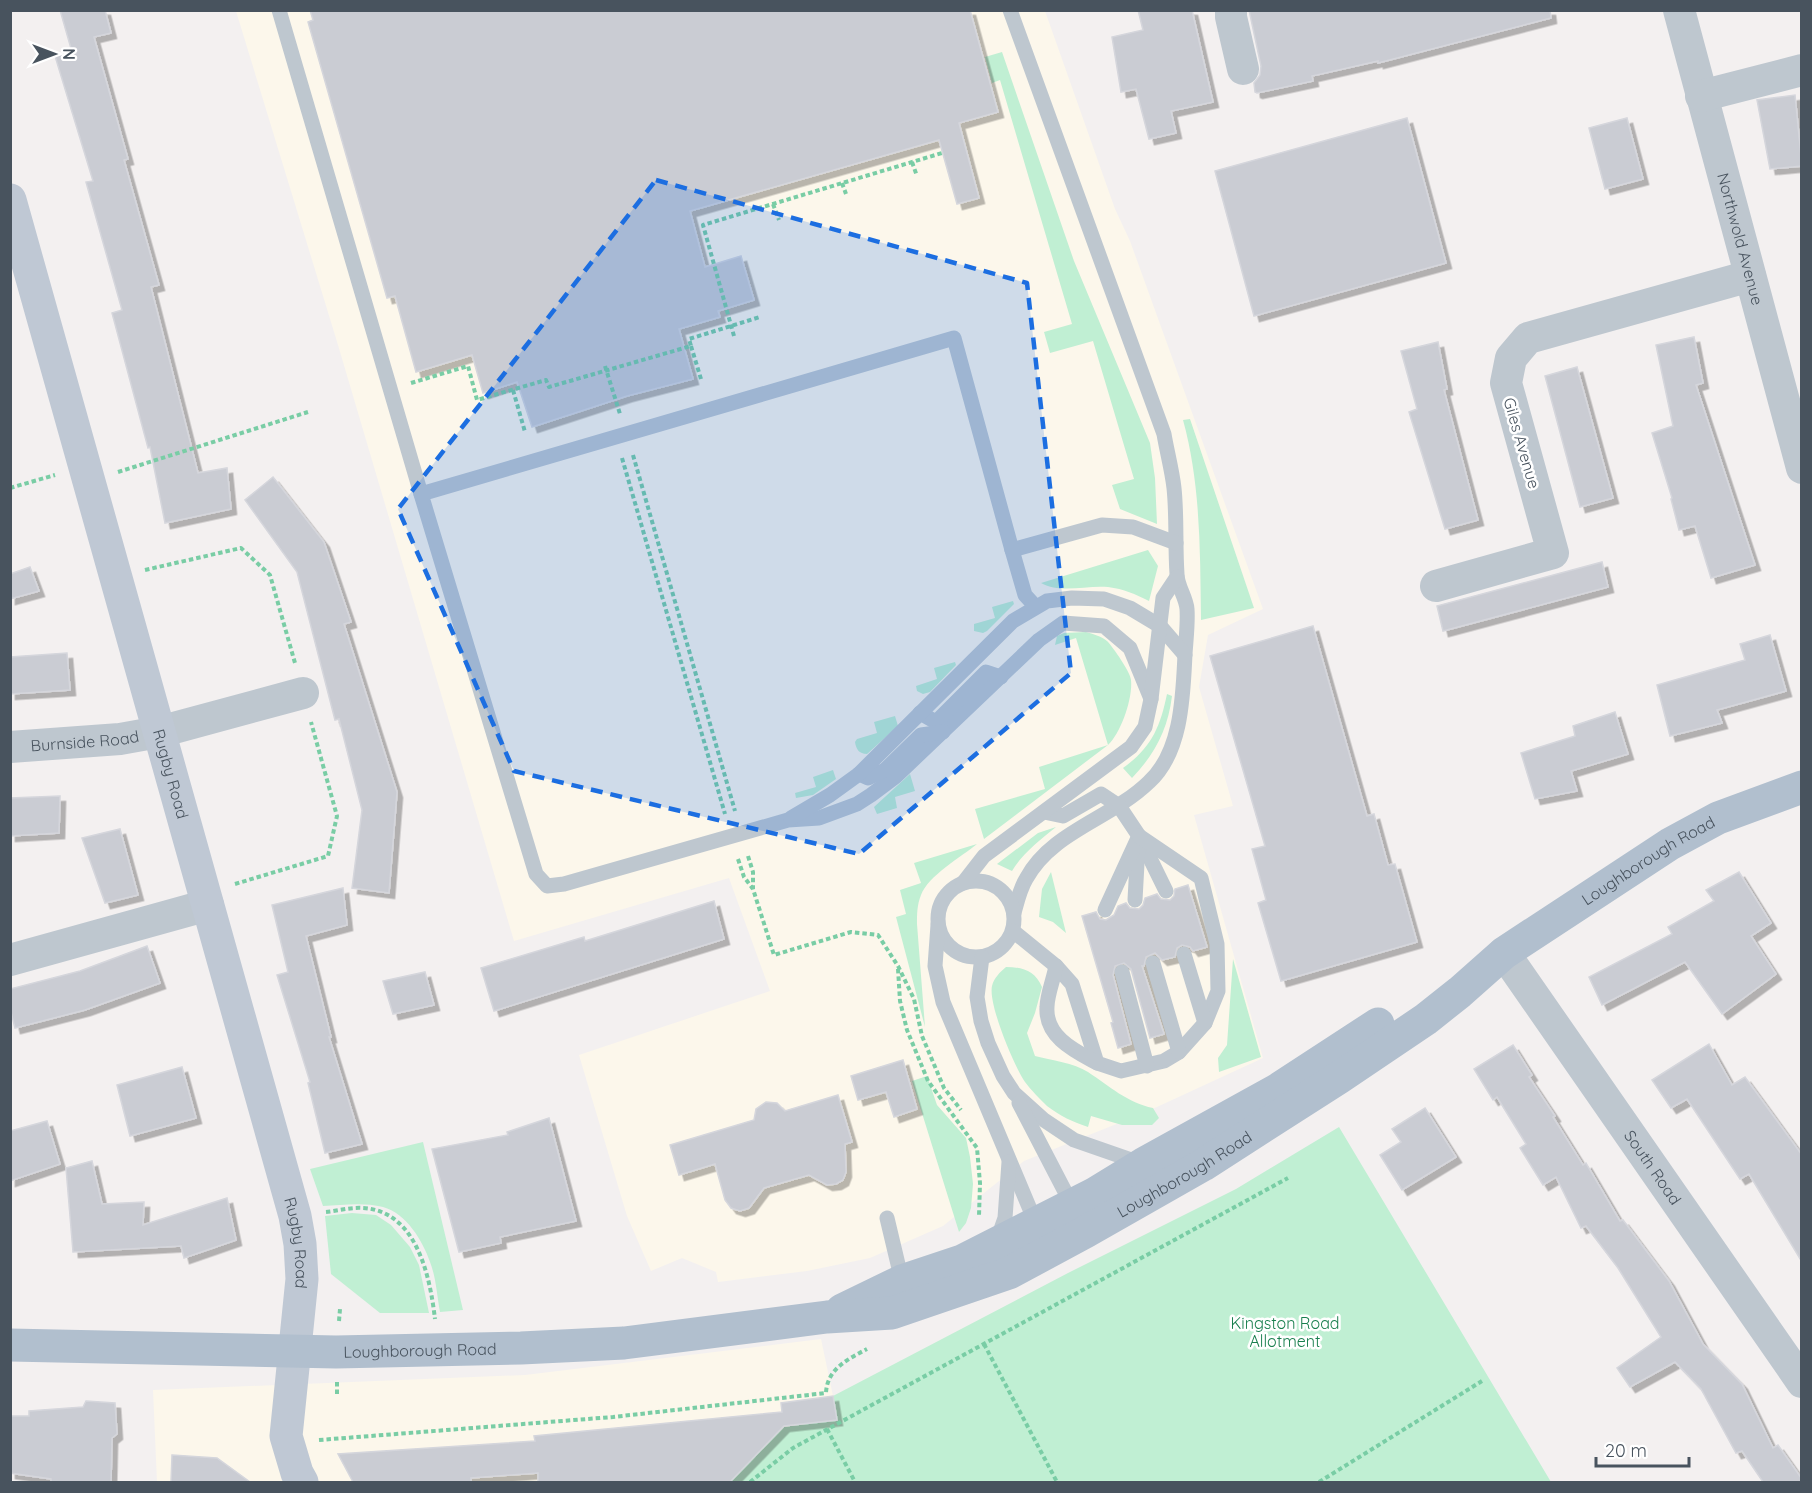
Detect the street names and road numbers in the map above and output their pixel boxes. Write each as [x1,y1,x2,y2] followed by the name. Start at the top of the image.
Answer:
[1713,171,1768,307] street label: Northwold Avenue
[1499,395,1545,491] street label: Giles Avenue
[30,726,141,755] street label: Burnside Road
[149,727,193,821] street label: Rugby Road
[1578,812,1718,909] street label: Loughborough Road
[1113,1126,1255,1222] street label: Loughborough Road
[1620,1126,1686,1209] street label: South Road
[280,1195,312,1289] street label: Rugby Road
[343,1339,497,1362] street label: Loughborough Road

